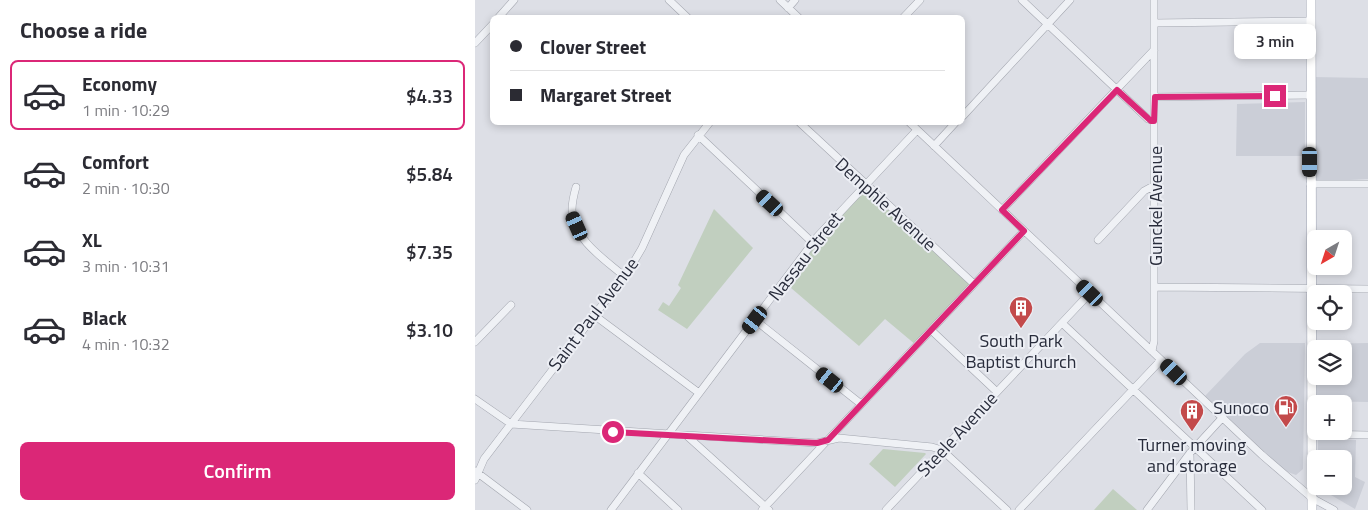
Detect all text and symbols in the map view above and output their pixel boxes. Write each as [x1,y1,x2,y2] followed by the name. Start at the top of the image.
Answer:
[20,13,147,47] text: Choose a ride
[1234,23,1316,58] callout: 3 min
[1256,29,1294,53] text: 3 min
[540,32,646,61] text: Clover Street
[82,69,157,98] text: Economy
[22,73,67,118] icon: car
[540,80,671,109] text: Margaret Street
[406,81,453,110] text: $4.33
[1264,85,1286,107] route end
[82,98,170,122] text: 1 min · 10:29
[1142,146,1169,266] street label: Gunckel Avenue
[82,147,149,176] text: Comfort
[1302,147,1317,177] car
[22,151,67,196] icon: car
[829,151,943,257] street label: Demphle Avenue
[406,159,453,188] text: $5.84
[82,176,170,200] text: 2 min · 10:30
[753,187,786,219] car
[761,205,849,306] street label: Nassau Street
[564,209,589,243] car
[82,225,102,254] text: XL
[22,229,67,274] icon: car
[1307,230,1353,275] north arrow
[1307,230,1352,495] map controls
[406,237,453,266] text: $7.35
[541,251,645,377] street label: Saint Paul Avenue
[82,254,170,278] text: 3 min · 10:31
[1074,277,1106,309] car
[1307,285,1352,330] button: locate
[1008,295,1034,329] building icon: South Park Baptist Church
[82,303,127,332] text: Black
[739,304,770,336] car
[22,307,67,352] icon: car
[406,315,453,344] text: $3.10
[965,327,1077,375] place label: South Park Baptist Church
[82,332,170,356] text: 4 min · 10:32
[1307,340,1352,385] button: layers
[1158,356,1190,388] car
[813,365,846,395] car
[910,385,1004,483] street label: Steele Avenue
[1213,394,1269,421] place label: Sunoco
[1273,394,1299,428] fuel station icon: Sunoco
[1307,395,1352,440] button: +
[1179,398,1205,432] building icon: Turner moving and storage
[602,421,624,443] route start
[1138,431,1246,479] place label: Turner moving and storage
[20,442,455,500] button: Confirm
[1307,450,1352,495] button: −

